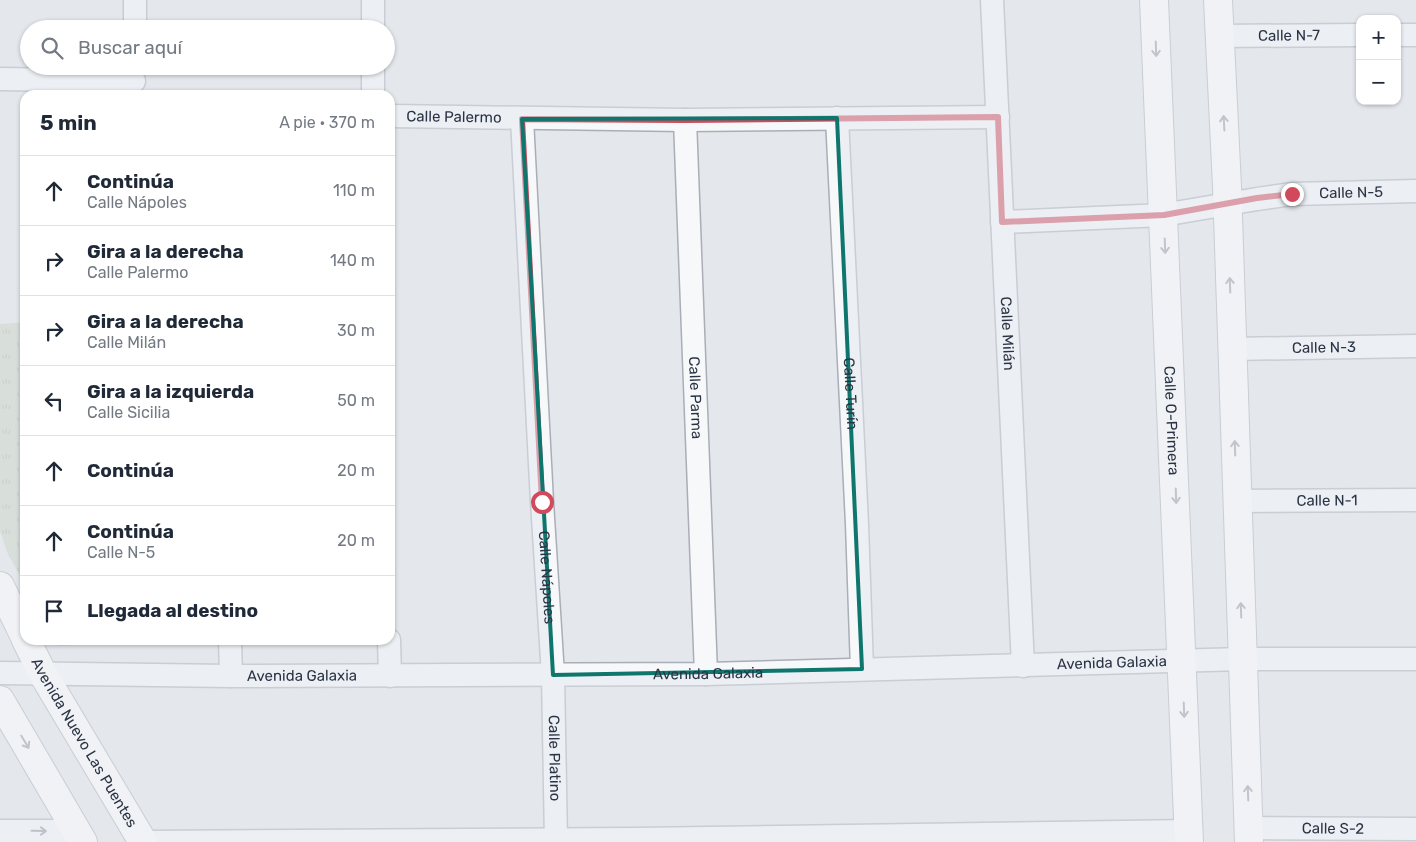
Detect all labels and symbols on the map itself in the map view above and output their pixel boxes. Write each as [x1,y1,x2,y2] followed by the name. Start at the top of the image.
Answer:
[1258,26,1320,45] street label: Calle N-7
[1152,40,1161,56] one-way arrow
[406,107,502,127] street label: Calle Palermo
[1219,115,1228,131] one-way arrow
[1281,183,1304,206] route end
[1319,183,1383,202] street label: Calle N-5
[1160,238,1169,254] one-way arrow
[1225,278,1234,294] one-way arrow
[997,296,1018,371] street label: Calle Milán
[1292,338,1356,357] street label: Calle N-3
[685,356,706,440] street label: Calle Parma
[840,357,861,430] street label: Calle Turín
[1160,366,1183,476] street label: Calle O-Primera
[1231,440,1240,456] one-way arrow
[1171,488,1180,504] one-way arrow
[531,491,554,514] route start
[1296,491,1358,510] street label: Calle N-1
[535,530,559,625] street label: Calle Nápoles
[1236,602,1246,618] one-way arrow
[1057,652,1167,673] street label: Avenida Galaxia
[27,655,141,831] street label: Avenida Nuevo Las Puentes
[653,663,763,683] street label: Avenida Galaxia
[247,666,357,685] street label: Avenida Galaxia
[1180,702,1189,718] one-way arrow
[545,715,564,801] street label: Calle Platino
[20,735,30,749] one-way arrow
[1243,786,1252,802] one-way arrow
[1302,819,1364,838] street label: Calle S-2
[30,826,46,836] one-way arrow

